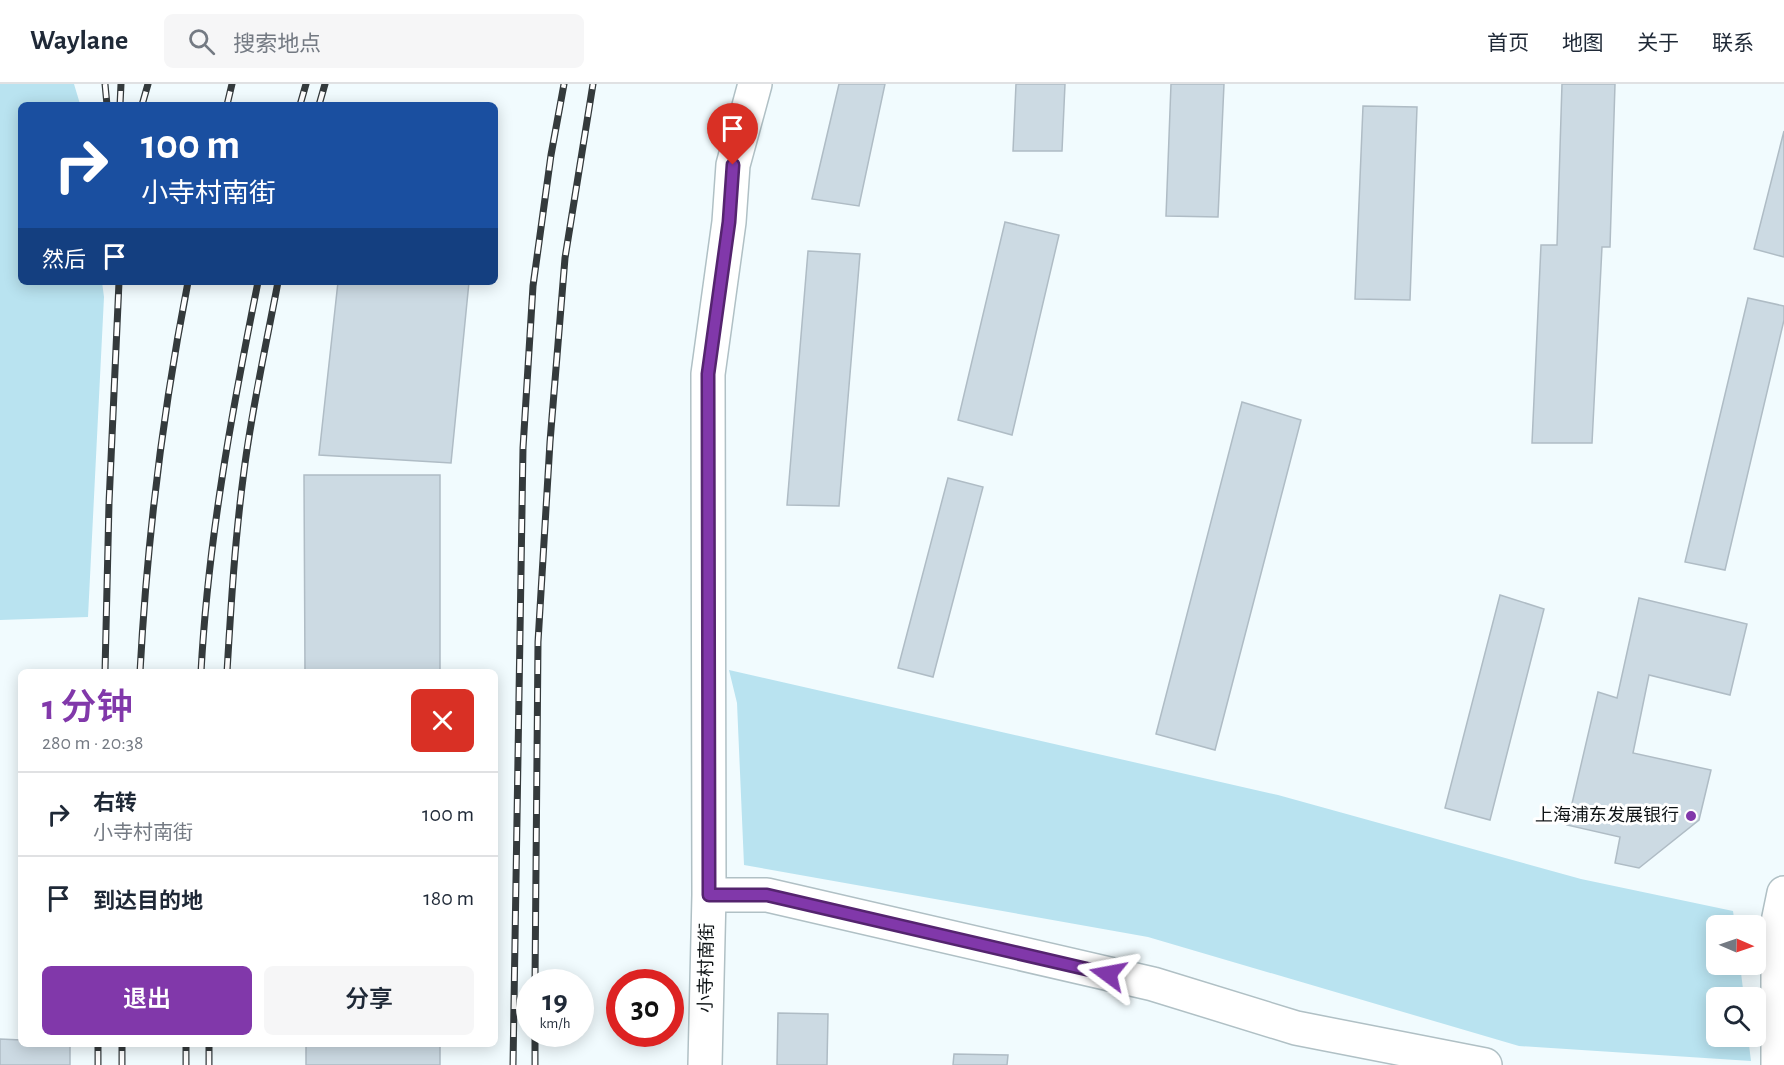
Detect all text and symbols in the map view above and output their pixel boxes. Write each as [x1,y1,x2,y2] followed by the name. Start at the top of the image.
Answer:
[164,14,584,68] search box
[185,25,218,58] icon: search
[30,27,128,55] text: Waylane
[233,33,321,55] text: 搜索地点
[1487,33,1529,54] text: 首页
[1562,33,1604,54] text: 地图
[1637,33,1679,54] text: 关于
[1712,33,1754,54] text: 联系
[707,103,758,165] pin
[716,112,749,145] icon: arrive
[141,124,240,166] text: 100 m
[42,126,120,204] icon: right
[141,180,276,207] text: 小寺村南街
[98,240,131,273] icon: arrive
[42,249,86,271] text: 然后
[411,689,474,752] button: close
[42,690,132,726] text: 1 分钟
[42,733,144,753] text: 280 m · 20:38
[93,792,137,814] text: 右转
[42,798,75,831] icon: right
[422,803,474,825] text: 100 m
[1535,805,1679,825] place label: 上海浦东发展银行
[1684,809,1698,823] marker: 上海浦东发展银行
[93,823,193,843] text: 小寺村南街
[42,882,75,915] icon: arrive
[423,887,474,909] text: 180 m
[93,890,203,912] text: 到达目的地
[1706,915,1766,975] north arrow
[1706,915,1766,1047] map controls
[695,923,717,1013] street label: 小寺村南街
[1076,942,1140,1006] position arrow
[42,966,252,1035] button: 退出
[264,966,474,1035] button: 分享
[606,969,684,1047] speed limit sign: 30
[542,986,568,1016] text: 19
[1706,987,1766,1047] button: search
[540,1016,570,1031] text: km/h

